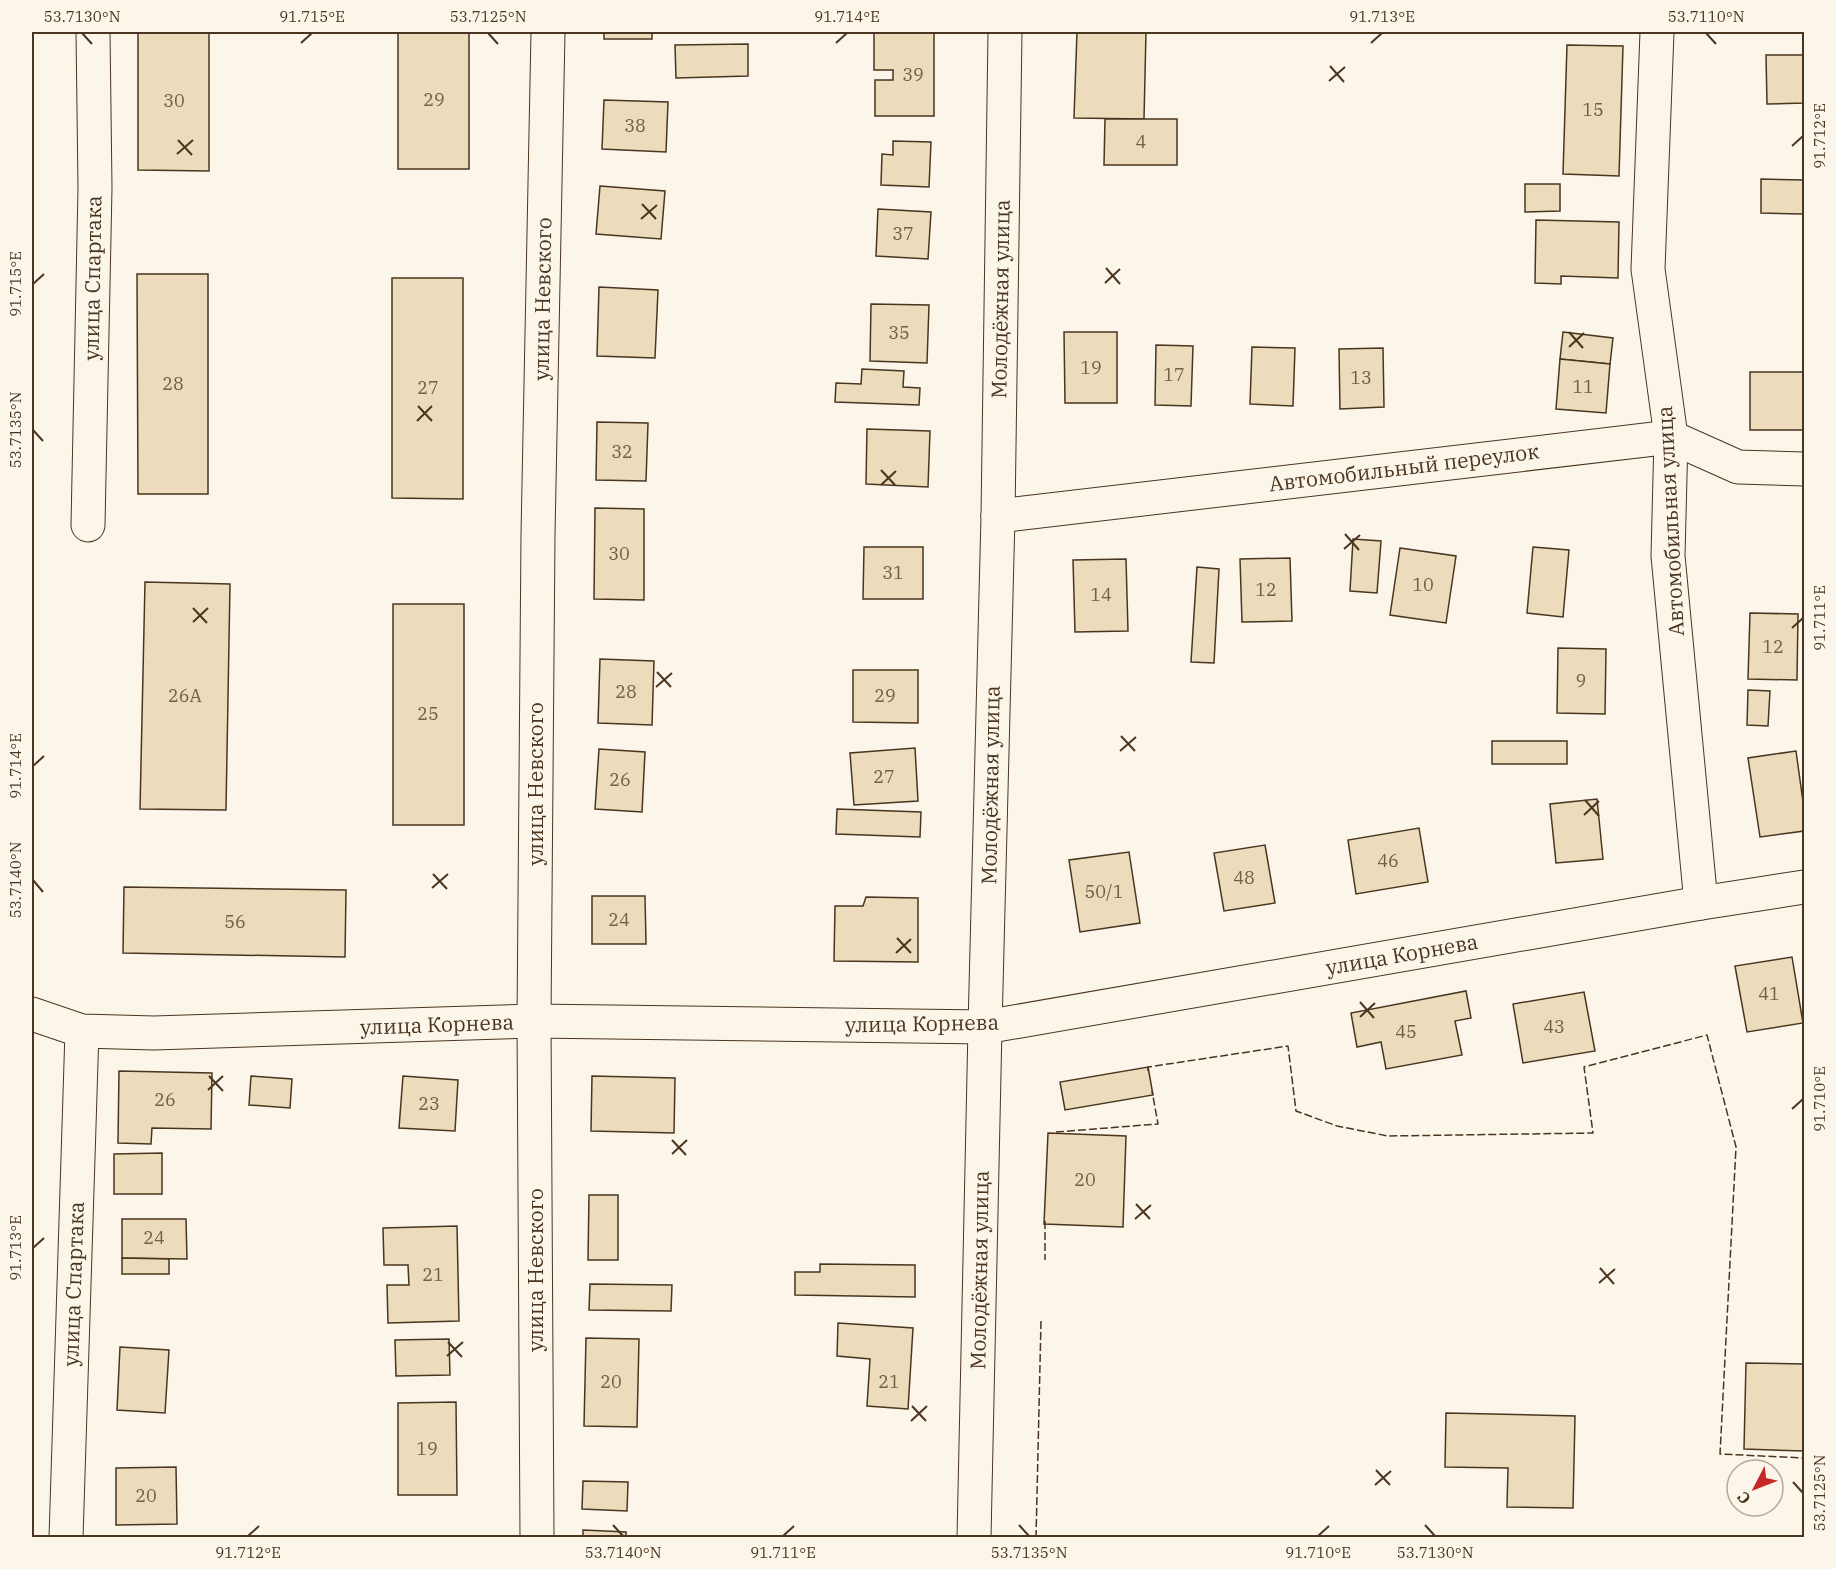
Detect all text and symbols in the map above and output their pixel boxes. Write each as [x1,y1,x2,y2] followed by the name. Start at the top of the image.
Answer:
[44,7,120,26] text: 53.7130°N
[279,7,345,26] text: 91.715°E
[450,7,526,26] text: 53.7125°N
[814,7,880,26] text: 91.714°E
[1349,7,1415,26] text: 91.713°E
[1668,7,1744,26] text: 53.7110°N
[902,63,924,86] house number: 39
[423,88,445,111] house number: 29
[163,89,185,112] house number: 30
[1582,98,1604,121] house number: 15
[1810,103,1829,169] text: 91.712°E
[624,114,646,137] house number: 38
[1136,130,1146,153] house number: 4
[77,195,107,361] street label: улица Спартака
[984,199,1016,399] street label: Молодёжная улица
[527,217,557,381] street label: улица Невского
[892,222,914,245] house number: 37
[6,251,25,317] text: 91.715°E
[888,321,910,344] house number: 35
[1080,356,1102,379] house number: 19
[1163,363,1185,386] house number: 17
[1350,366,1372,389] house number: 13
[162,372,184,395] house number: 28
[1572,375,1594,398] house number: 11
[417,376,439,399] house number: 27
[6,392,25,468] text: 53.7135°N
[1650,405,1690,637] street label: Автомобильная улица
[1267,437,1541,497] street label: Автомобильный переулок
[611,440,633,463] house number: 32
[608,542,630,565] house number: 30
[882,561,904,584] house number: 31
[1412,573,1434,596] house number: 10
[1255,578,1277,601] house number: 12
[1090,583,1112,606] house number: 14
[1810,585,1829,651] text: 91.711°E
[1762,635,1784,658] house number: 12
[1576,669,1586,692] house number: 9
[615,680,637,703] house number: 28
[168,684,203,707] house number: 26А
[874,684,896,707] house number: 29
[974,685,1006,885] street label: Молодёжная улица
[417,702,439,725] house number: 25
[521,702,549,866] street label: улица Невского
[6,733,25,799] text: 91.714°E
[873,765,895,788] house number: 27
[609,768,631,791] house number: 26
[6,842,25,918] text: 53.7140°N
[1377,849,1399,872] house number: 46
[1233,866,1255,889] house number: 48
[1085,880,1124,903] house number: 50/1
[608,908,630,931] house number: 24
[224,910,246,933] house number: 56
[1324,927,1480,981] street label: улица Корнева
[1758,982,1780,1005] house number: 41
[359,1007,514,1041] street label: улица Корнева
[845,1008,999,1038] street label: улица Корнева
[1543,1015,1565,1038] house number: 43
[1395,1020,1417,1043] house number: 45
[1810,1066,1829,1132] text: 91.710°E
[154,1088,176,1111] house number: 26
[418,1092,440,1115] house number: 23
[1074,1168,1096,1191] house number: 20
[963,1170,995,1370] street label: Молодёжная улица
[521,1188,549,1352] street label: улица Невского
[56,1201,90,1367] street label: улица Спартака
[6,1215,25,1281] text: 91.713°E
[143,1226,165,1249] house number: 24
[422,1263,444,1286] house number: 21
[600,1370,622,1393] house number: 20
[878,1370,900,1393] house number: 21
[416,1437,438,1460] house number: 19
[1810,1455,1829,1531] text: 53.7125°N
[1725,1458,1785,1518] north arrow
[135,1484,157,1507] house number: 20
[1733,1487,1755,1509] text: С
[215,1543,281,1562] text: 91.712°E
[585,1543,661,1562] text: 53.7140°N
[750,1543,816,1562] text: 91.711°E
[991,1543,1067,1562] text: 53.7135°N
[1285,1543,1351,1562] text: 91.710°E
[1397,1543,1473,1562] text: 53.7130°N

